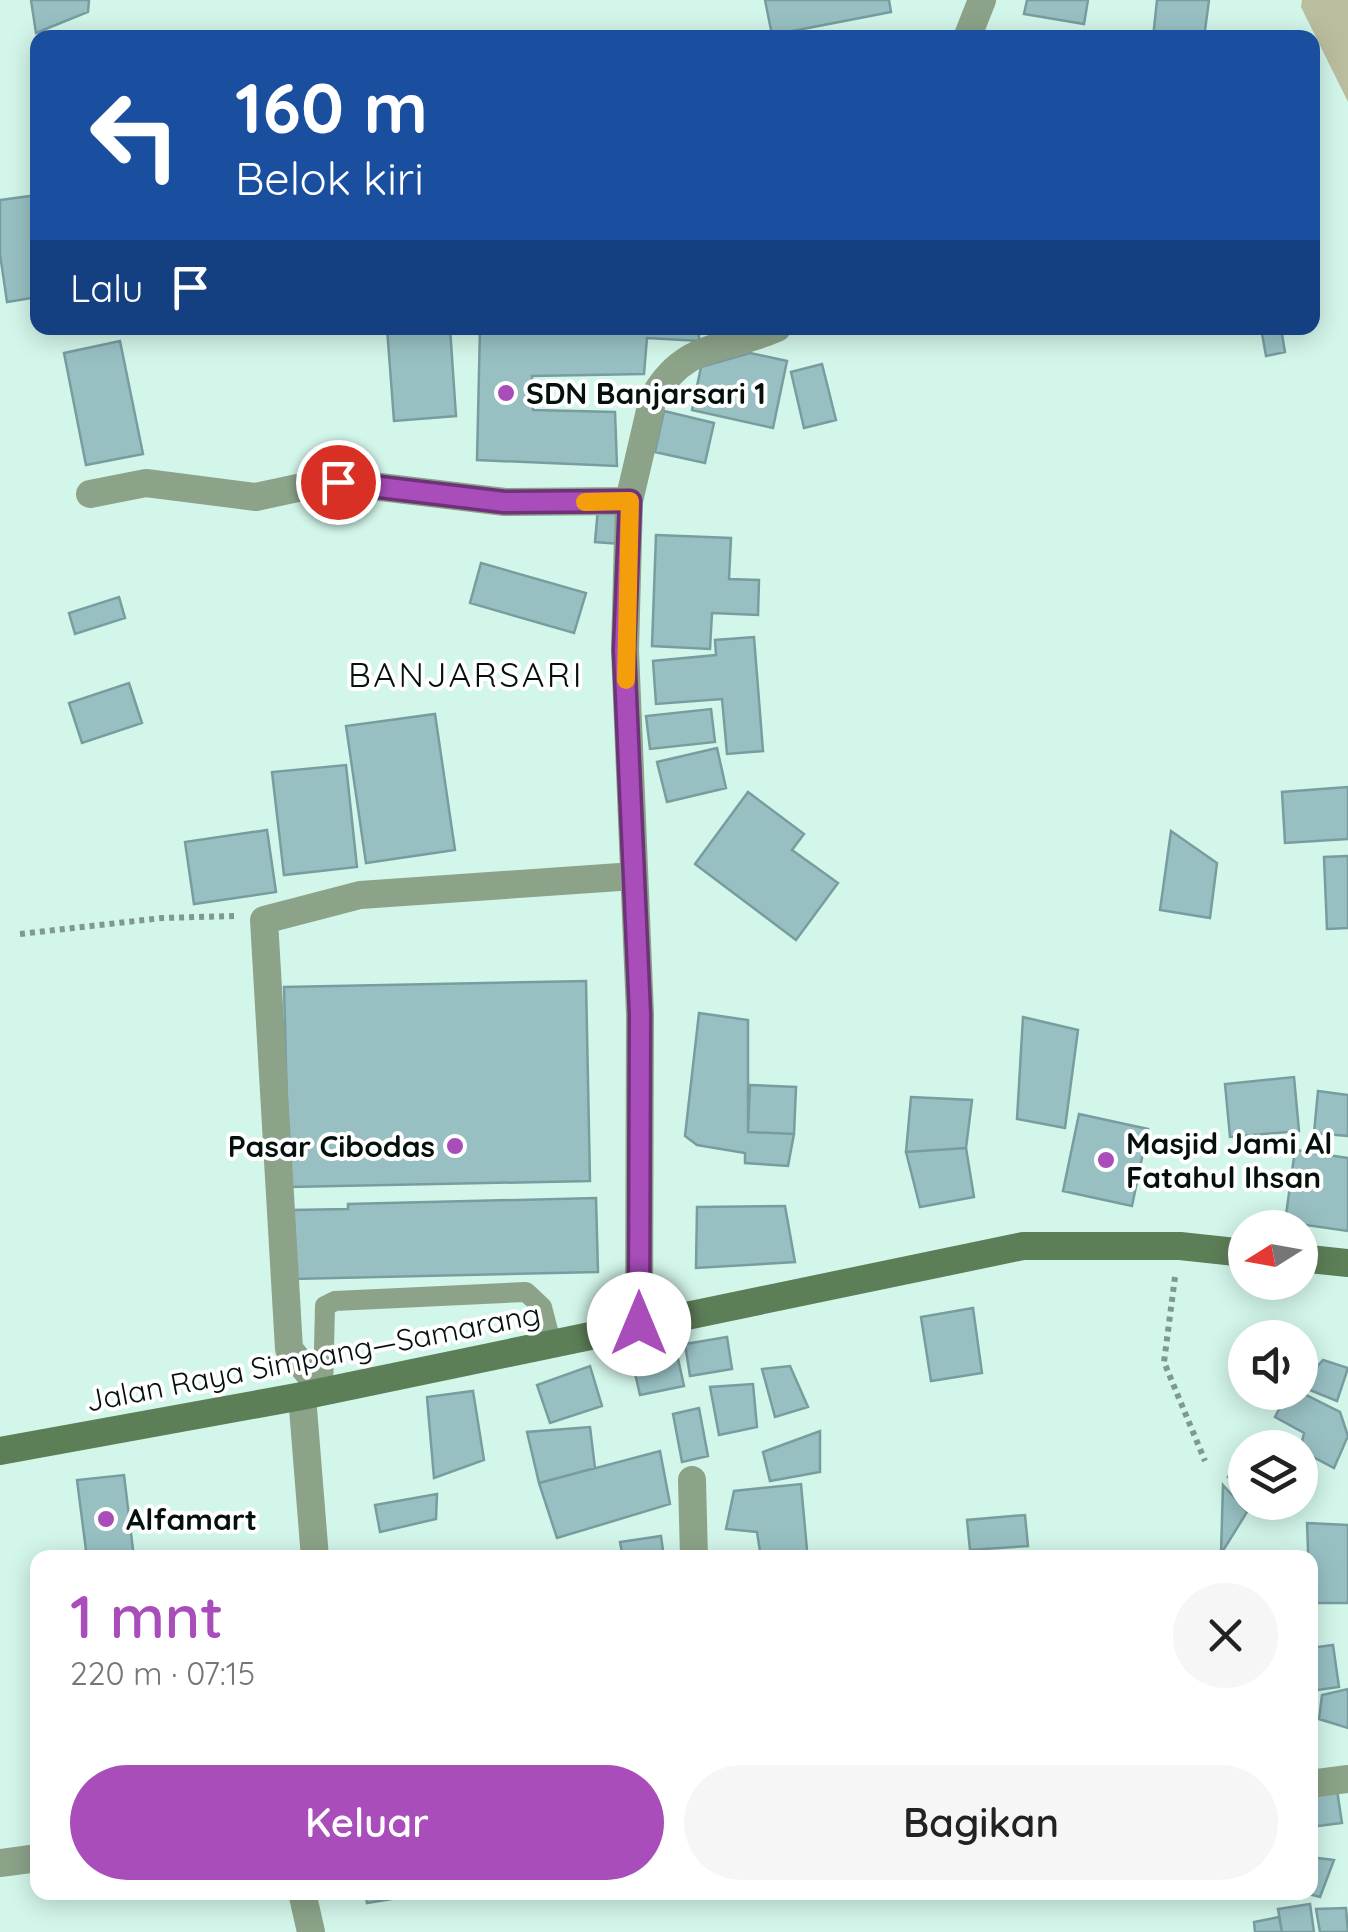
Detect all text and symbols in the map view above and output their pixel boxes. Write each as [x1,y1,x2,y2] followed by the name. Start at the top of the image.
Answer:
[235,63,428,151] text: 160 m
[70,70,200,200] icon: left
[235,150,424,206] text: Belok kiri
[163,260,218,315] icon: arrive
[70,264,143,312] text: Lalu
[526,374,766,412] place label: SDN Banjarsari 1
[495,382,517,404] marker: SDN Banjarsari 1
[296,440,381,525] pin
[311,455,366,510] icon: arrive
[348,652,584,696] district label: BANJARSARI
[1126,1124,1332,1196] place label: Masjid Jami Al Fatahul Ihsan
[228,1127,435,1165] place label: Pasar Cibodas
[444,1135,466,1157] marker: Pasar Cibodas
[1095,1149,1117,1171] marker: Masjid Jami Al Fatahul Ihsan
[1228,1210,1318,1300] north arrow
[1228,1210,1318,1520] map controls
[587,1272,691,1376] position arrow
[83,1294,543,1420] street label: Jalan Raya Simpang—Samarang
[1228,1320,1318,1410] button: sound
[1228,1430,1318,1520] button: layers
[126,1500,257,1538] place label: Alfamart
[95,1508,117,1530] marker: Alfamart
[70,1578,223,1653] text: 1 mnt
[1173,1583,1278,1688] button: close
[70,1653,255,1693] text: 220 m · 07:15
[70,1765,664,1880] button: Keluar
[684,1765,1278,1880] button: Bagikan

